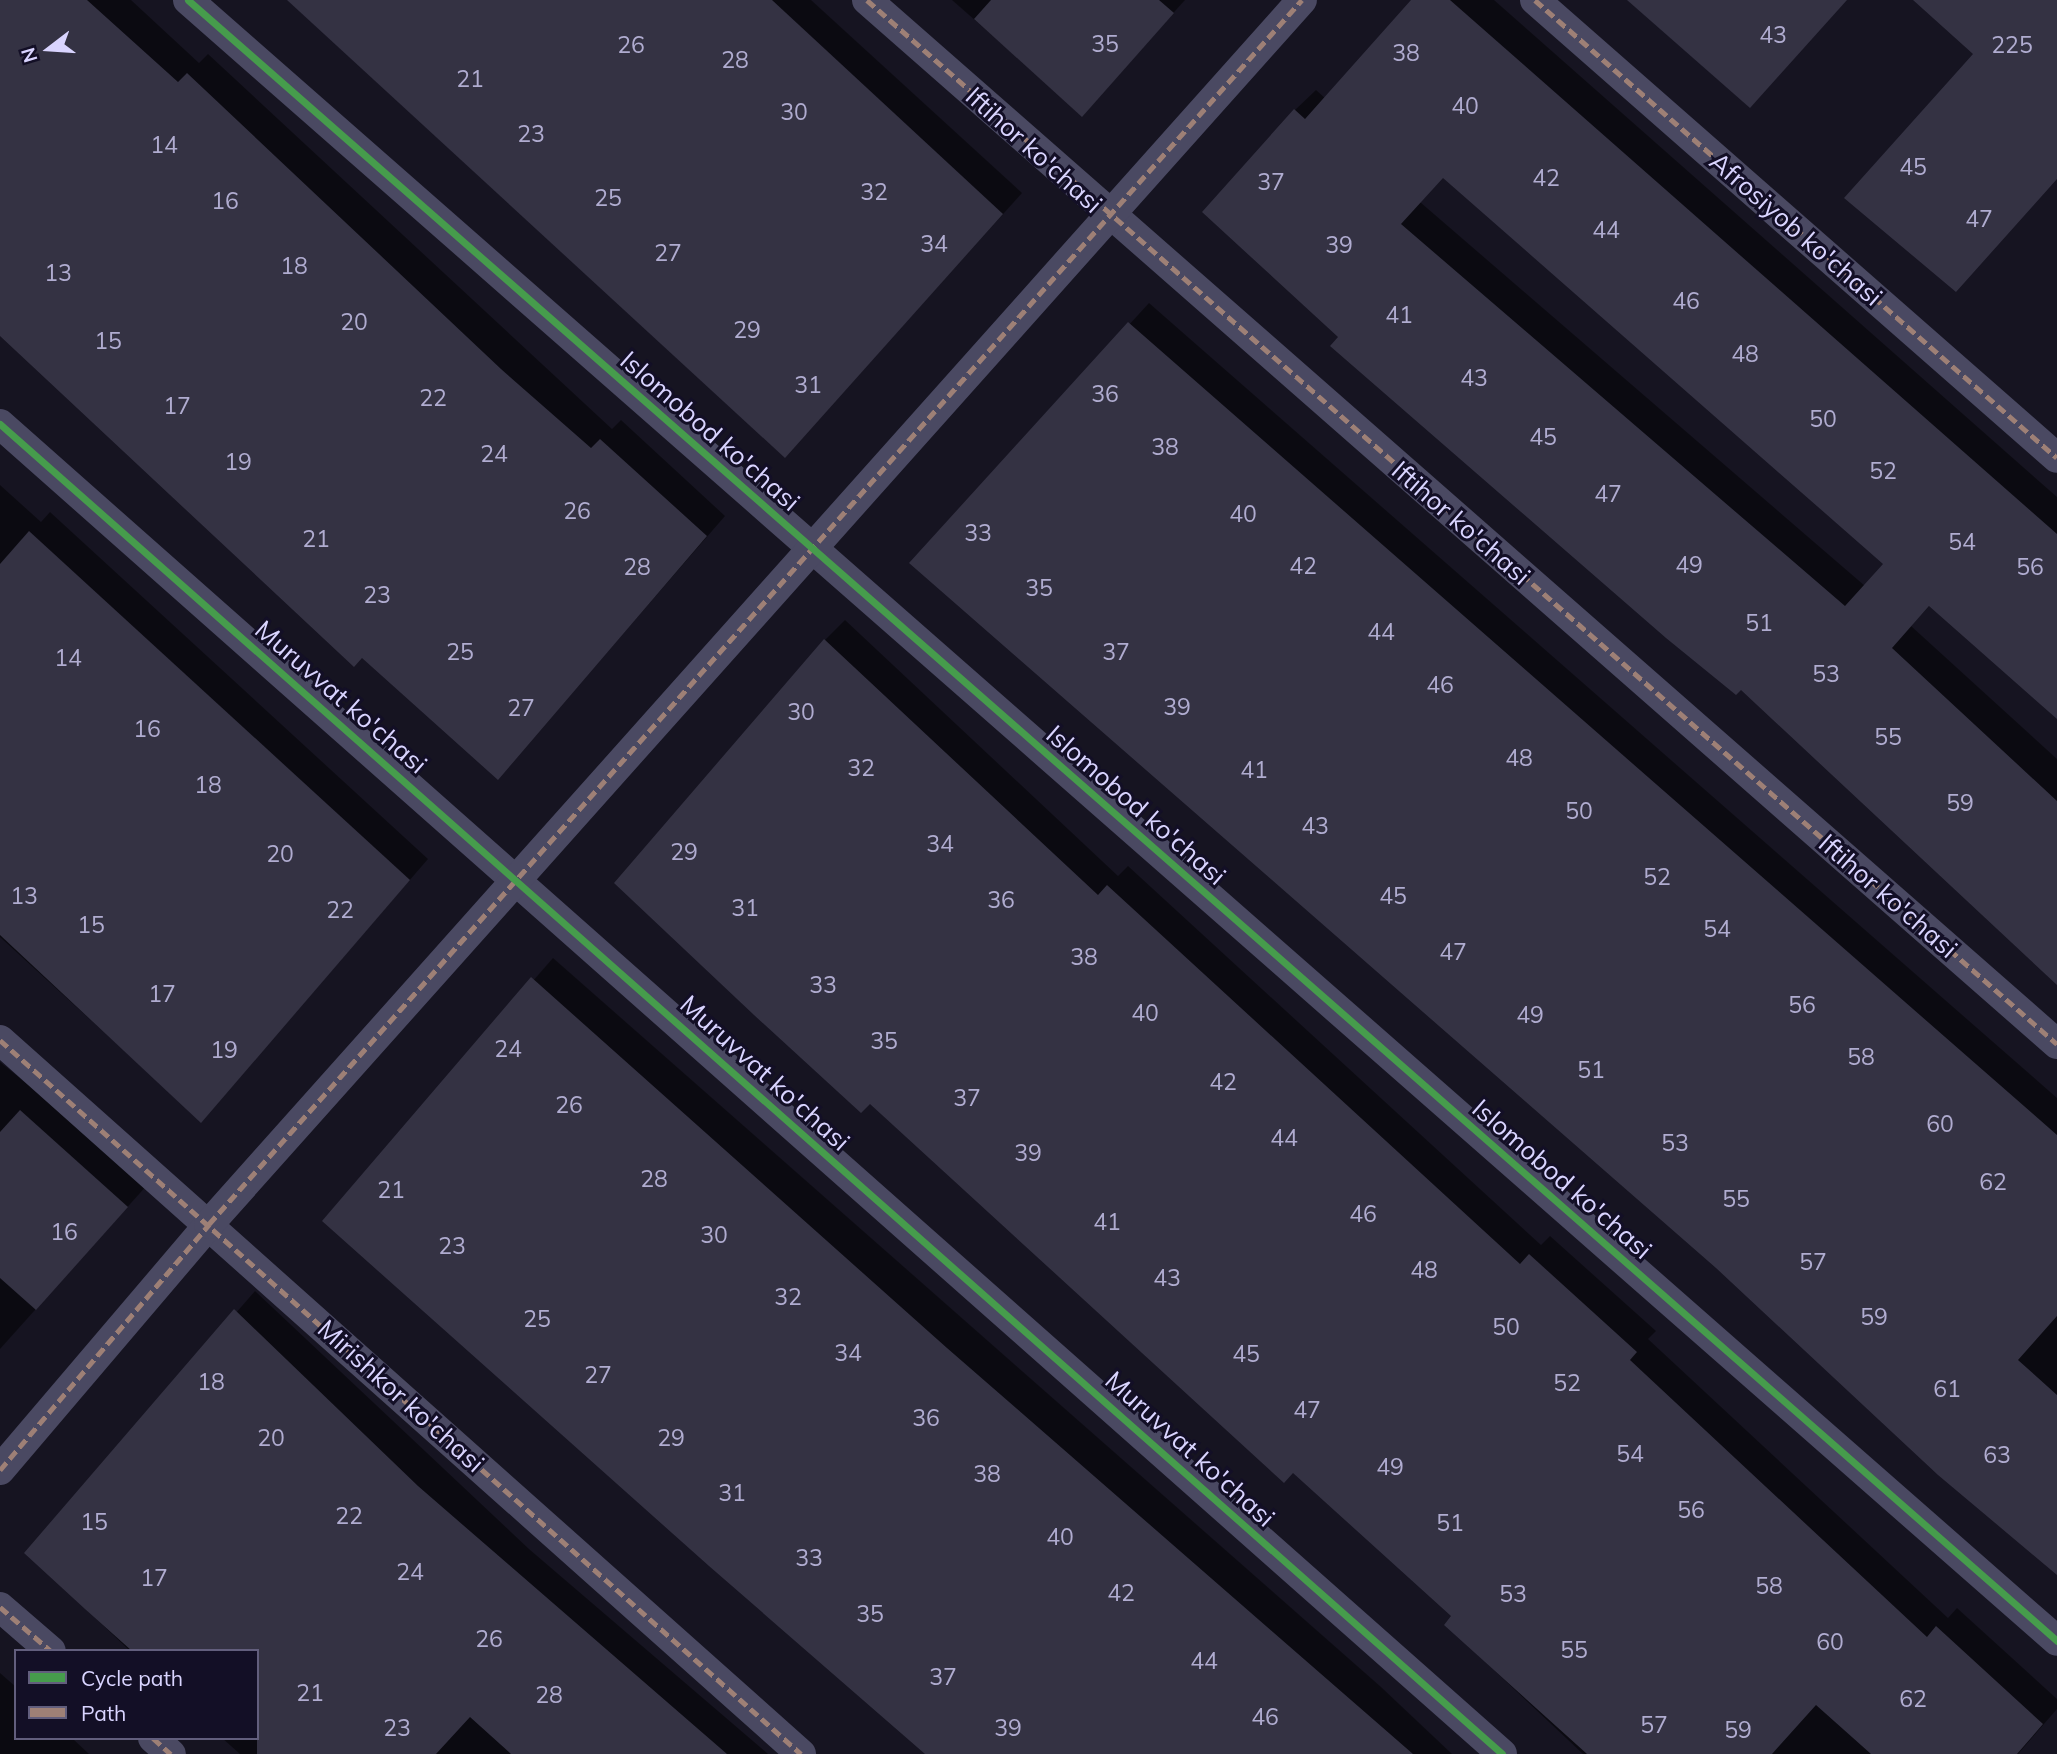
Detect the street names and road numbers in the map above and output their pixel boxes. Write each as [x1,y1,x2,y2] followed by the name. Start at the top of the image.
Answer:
[959,81,1109,219] street label: Iftihor ko'chasi
[1703,146,1889,312] street label: Afrosiyob ko'chasi
[614,345,806,517] street label: Islomobod ko'chasi
[1386,454,1536,592] street label: Iftihor ko'chasi
[249,614,433,780] street label: Muruvvat ko'chasi
[1040,719,1232,891] street label: Islomobod ko'chasi
[1813,827,1963,965] street label: Iftihor ko'chasi
[674,989,856,1157] street label: Muruvvat ko'chasi
[1466,1093,1658,1265] street label: Islomobod ko'chasi
[311,1313,491,1479] street label: Mirishkor ko'chasi
[1099,1365,1281,1533] street label: Muruvvat ko'chasi

